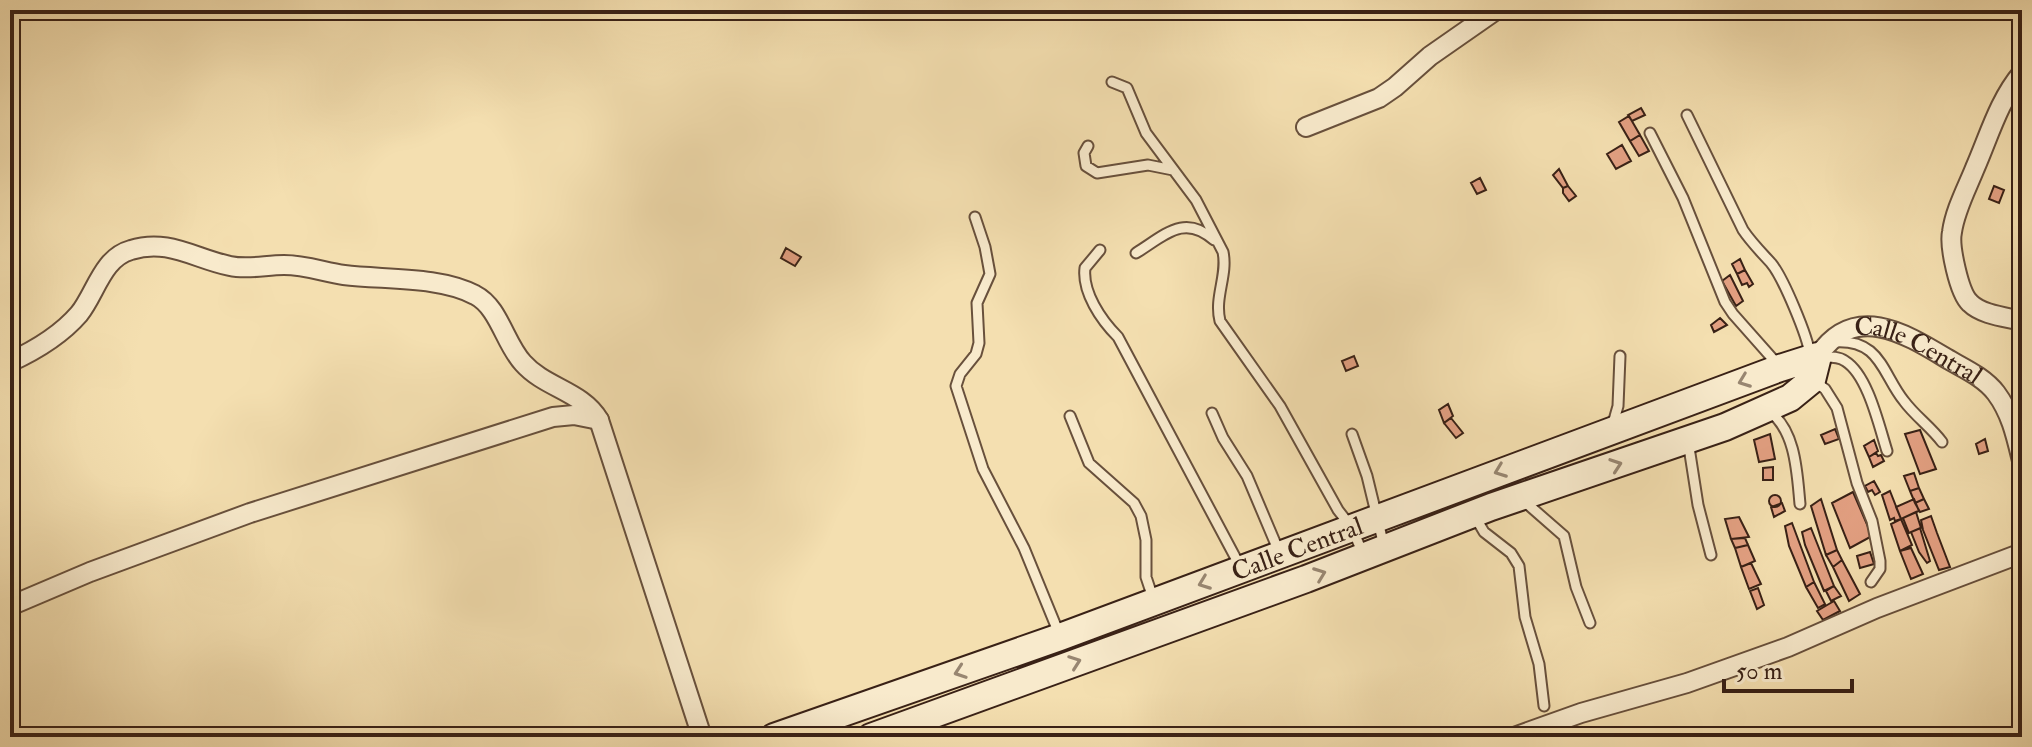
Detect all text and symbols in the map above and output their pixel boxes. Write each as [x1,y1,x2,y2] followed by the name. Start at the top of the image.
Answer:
[1853,311,1988,392] street label: Calle Central
[1738,371,1752,388] one-way arrow
[1609,458,1623,474] one-way arrow
[1494,461,1508,478] one-way arrow
[1227,510,1368,589] street label: Calle Central
[1312,567,1326,584] one-way arrow
[1198,573,1212,590] one-way arrow
[1724,643,1852,693] scale bar
[1068,655,1082,672] one-way arrow
[1736,656,1783,687] text: 50 m
[954,663,968,679] one-way arrow

